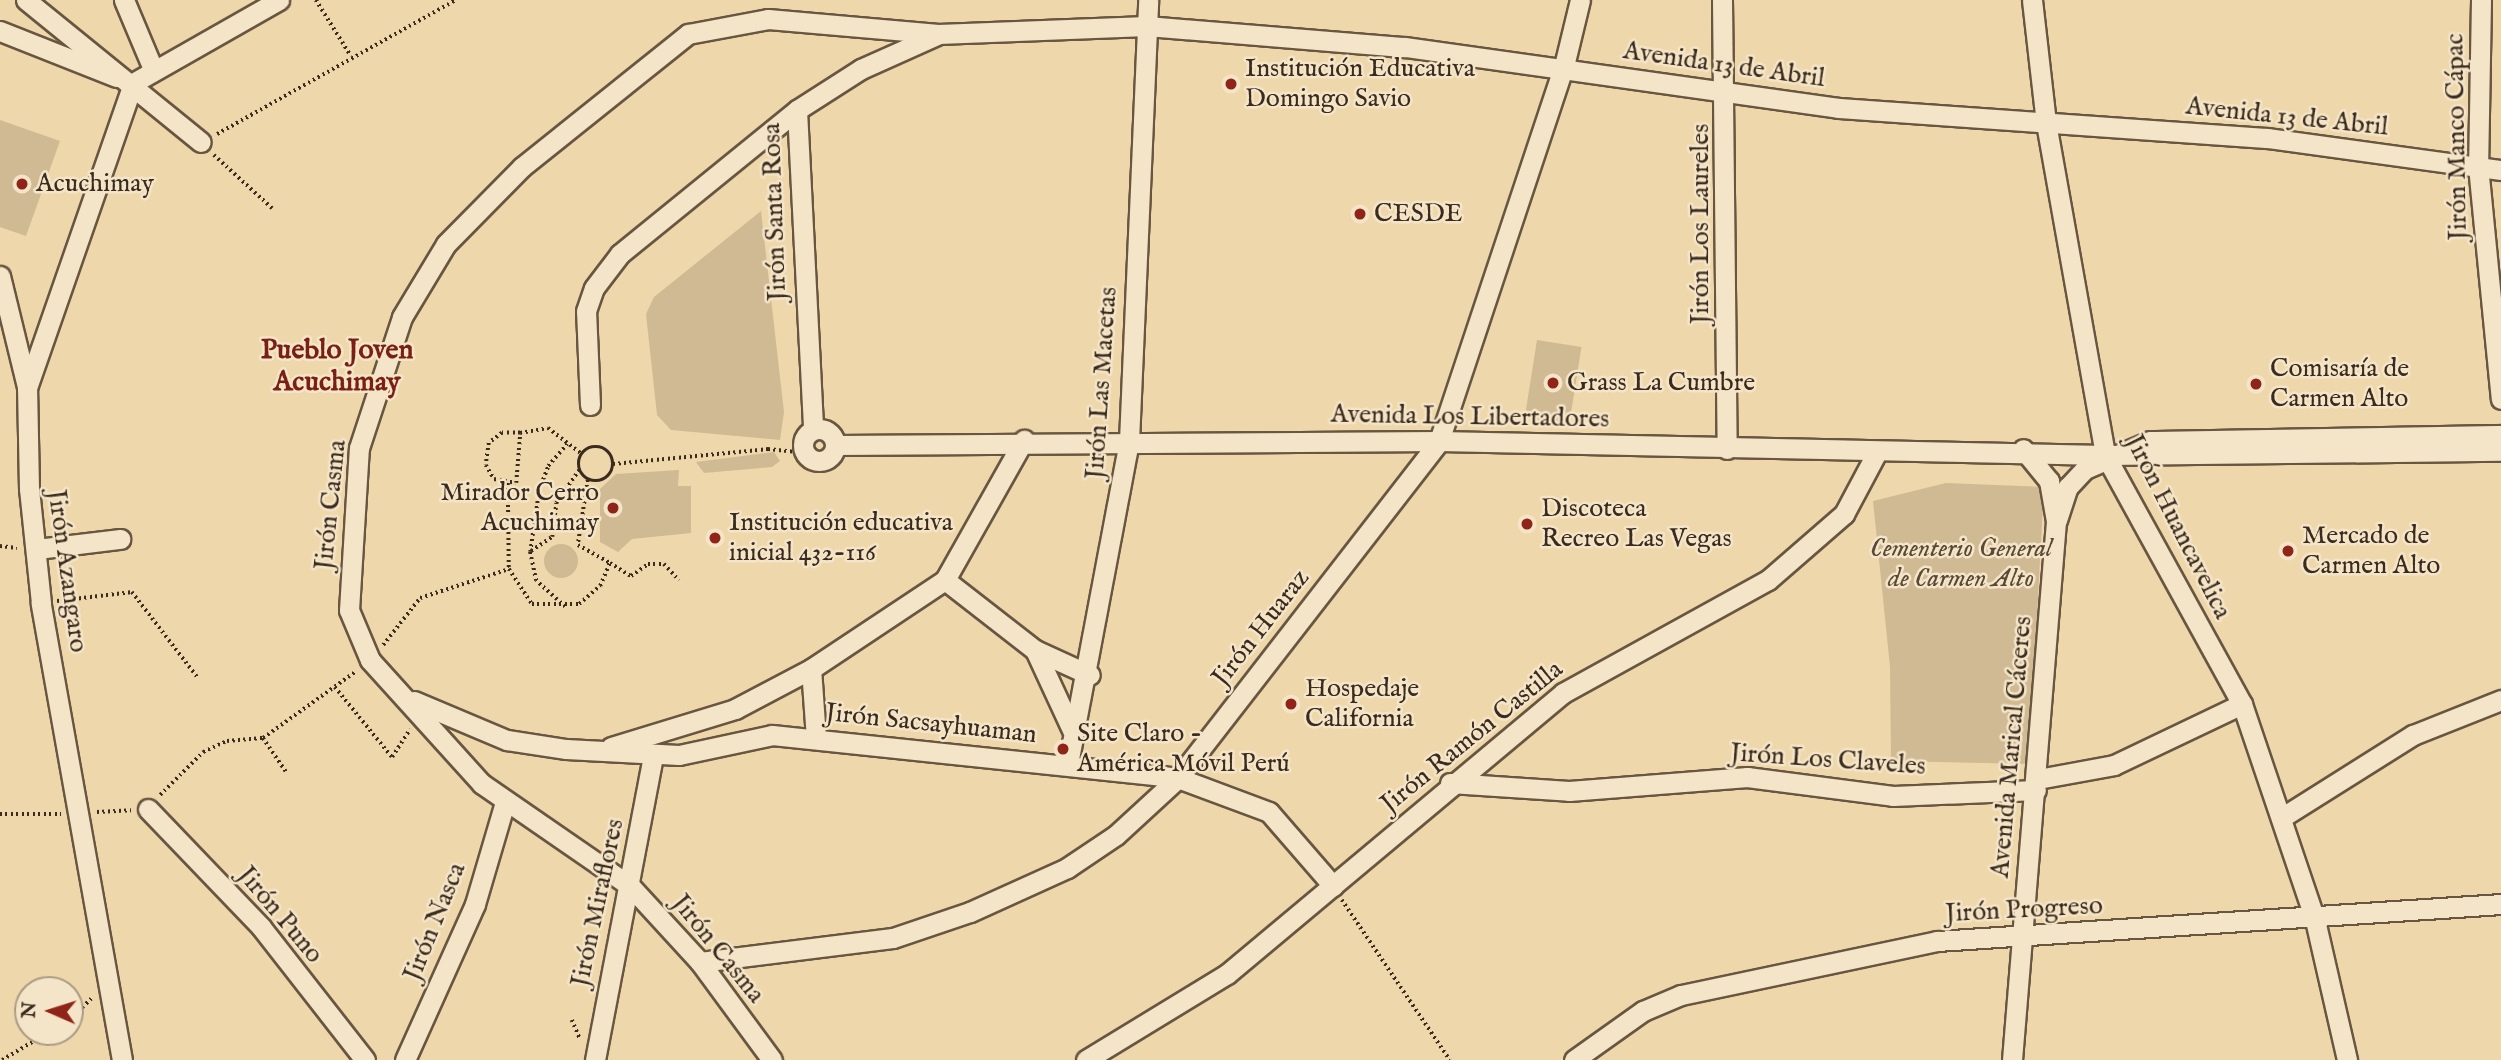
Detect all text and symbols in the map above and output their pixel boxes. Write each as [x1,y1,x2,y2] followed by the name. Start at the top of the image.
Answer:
[2440,33,2474,241] street label: Jirón Manco Cápac
[1621,35,1827,95] street label: Avenida 13 de Abril
[1245,53,1475,114] place label: Institución Educativa Domingo Savio
[1223,76,1239,92] marker: Institución Educativa Domingo Savio
[2184,91,2390,143] street label: Avenida 13 de Abril
[756,122,794,302] street label: Jirón Santa Rosa
[1685,124,1717,324] street label: Jirón Los Laureles
[36,168,154,200] place label: Acuchimay
[14,176,30,192] marker: Acuchimay
[1374,198,1463,230] place label: CESDE
[1352,206,1368,222] marker: CESDE
[1080,286,1124,480] street label: Jirón Las Macetas
[261,334,413,400] district label: Pueblo Joven Acuchimay
[2270,353,2409,414] place label: Comisaría de Carmen Alto
[1567,367,1755,399] place label: Grass La Cumbre
[1545,375,1561,391] marker: Grass La Cumbre
[2248,376,2264,392] marker: Comisaría de Carmen Alto
[1330,399,1610,435] street label: Avenida Los Libertadores
[2118,430,2238,624] street label: Jirón Huancavelica
[309,438,353,572] street label: Jirón Casma
[440,477,599,538] place label: Mirador Cerro Acuchimay
[40,488,94,654] street label: Jirón Azangaro
[1541,493,1732,554] place label: Discoteca Recreo Las Vegas
[605,500,621,516] marker: Mirador Cerro Acuchimay
[729,507,953,568] place label: Institución educativa inicial 432-116
[1519,516,1535,532] marker: Discoteca Recreo Las Vegas
[2302,520,2440,582] place label: Mercado de Carmen Alto
[707,530,723,546] marker: Institución educativa inicial 432-116
[1870,533,2052,594] park label: Cementerio General de Carmen Alto
[2280,543,2296,559] marker: Mercado de Carmen Alto
[1206,563,1316,693] street label: Jirón Huaraz
[1985,615,2039,879] street label: Avenida Marical Cáceres
[1375,654,1569,820] street label: Jirón Ramón Castilla
[1305,673,1419,734] place label: Hospedaje California
[1283,696,1299,712] marker: Hospedaje California
[824,697,1038,751] street label: Jirón Sacsayhuaman
[1077,718,1290,780] place label: Site Claro - América Móvil Perú
[1729,738,1927,782] street label: Jirón Los Claveles
[1055,741,1071,757] marker: Site Claro - América Móvil Perú
[565,816,631,990] street label: Jirón Miraflores
[397,858,473,986] street label: Jirón Nasca
[231,860,329,970] street label: Jirón Puno
[665,888,771,1010] street label: Jirón Casma
[1944,890,2104,930] street label: Jirón Progreso
[14,976,84,1046] north arrow
[18,1001,42,1019] text: N

